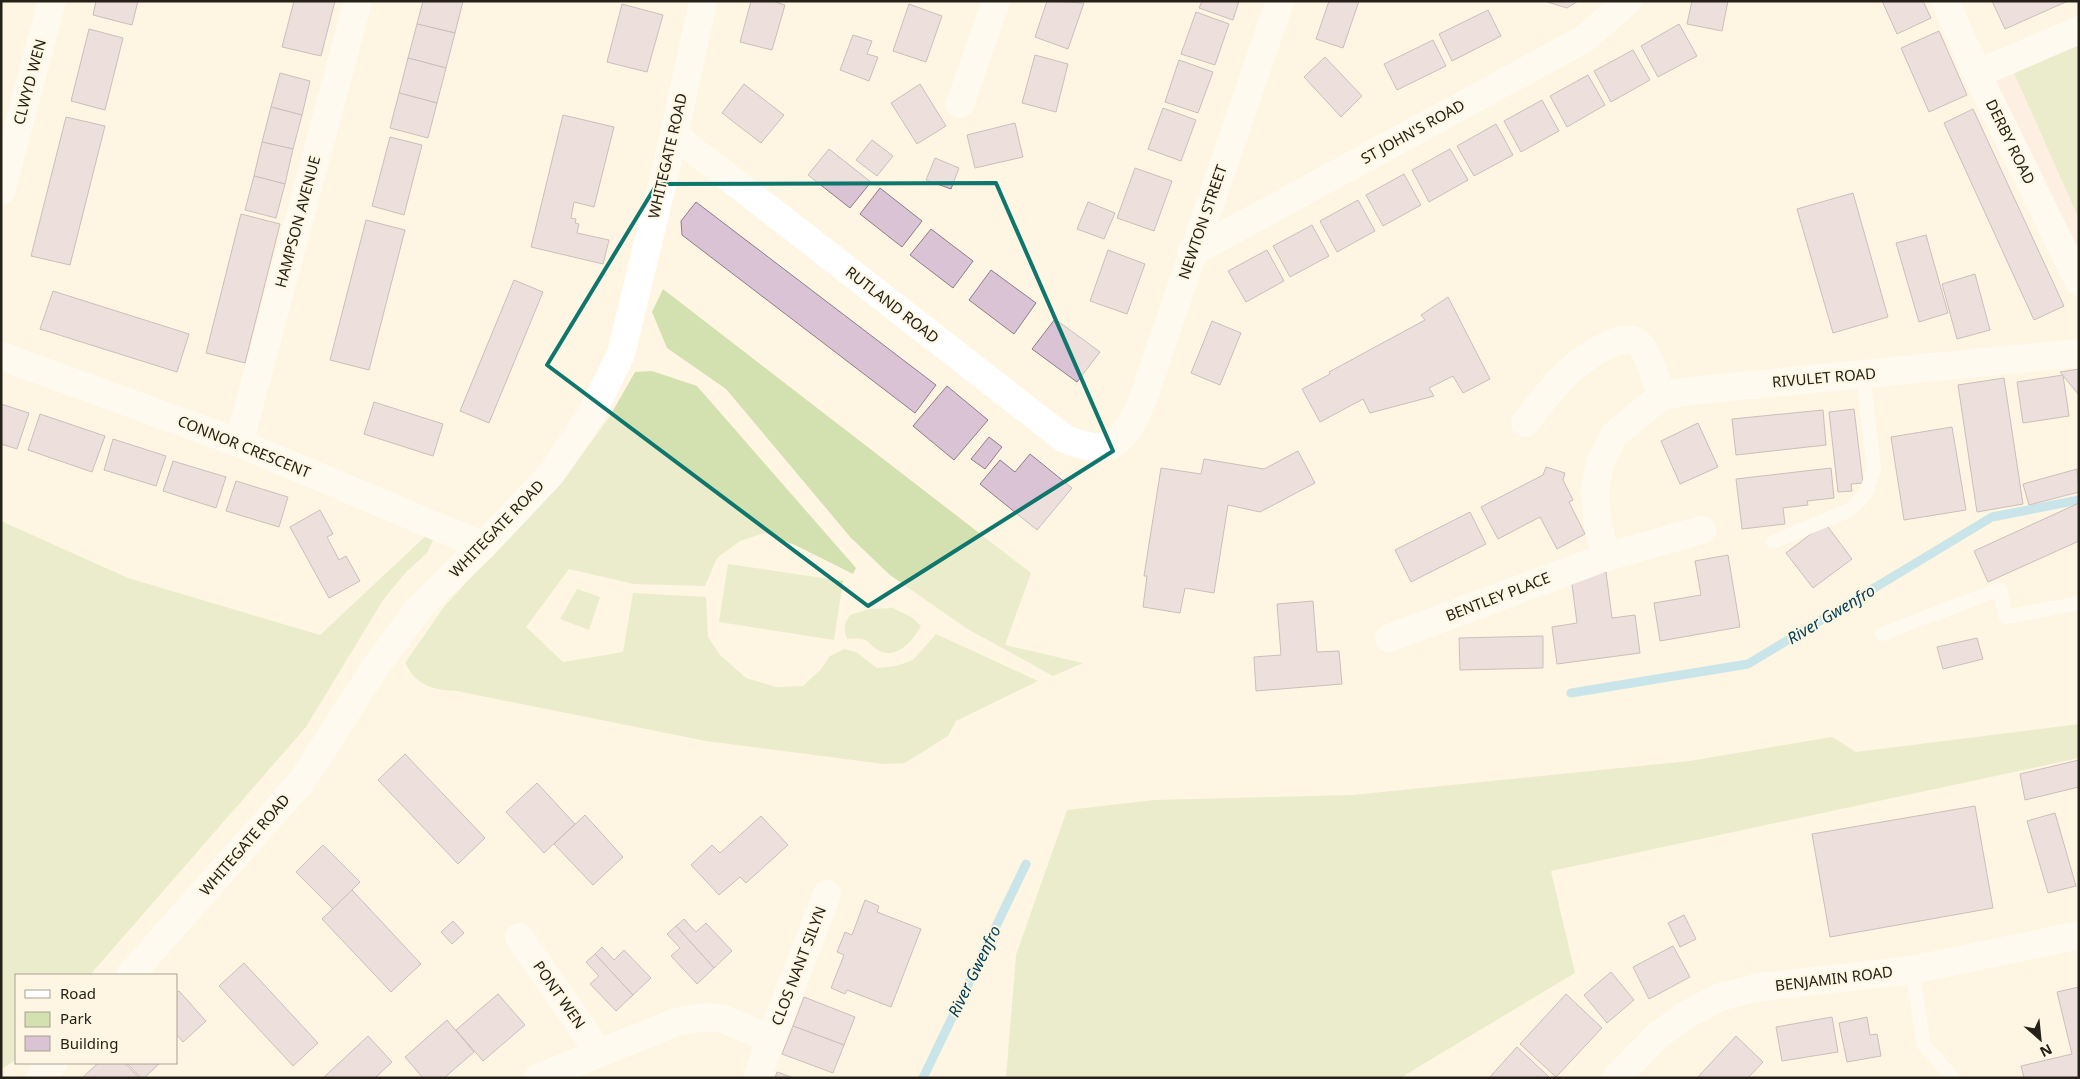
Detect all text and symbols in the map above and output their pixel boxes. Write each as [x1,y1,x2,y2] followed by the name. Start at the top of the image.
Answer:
[8,37,50,127] street label: CLWYD WEN
[643,91,691,220] street label: WHITEGATE ROAD
[1357,94,1468,168] street label: ST JOHN'S ROAD
[1982,96,2040,187] street label: DERBY ROAD
[270,154,324,290] street label: HAMPSON AVENUE
[1173,161,1231,282] street label: NEWTON STREET
[842,261,944,347] street label: RUTLAND ROAD
[1771,363,1877,392] street label: RIVULET ROAD
[175,410,314,482] street label: CONNOR CRESCENT
[445,475,548,581] street label: WHITEGATE ROAD
[1442,567,1553,625] street label: BENTLEY PLACE
[1783,579,1879,649] water label: River Gwenfro
[195,789,294,899] street label: WHITEGATE ROAD
[766,903,830,1028] street label: CLOS NANT SILYN
[942,922,1006,1020] water label: River Gwenfro
[529,957,590,1032] street label: PONT WEN
[1774,961,1894,995] street label: BENJAMIN ROAD
[15,974,178,1064] legend
[60,983,96,1003] text: Road
[60,1008,92,1028] text: Park
[2015,1014,2065,1064] north arrow
[60,1033,118,1053] text: Building
[2037,1040,2056,1062] text: N

